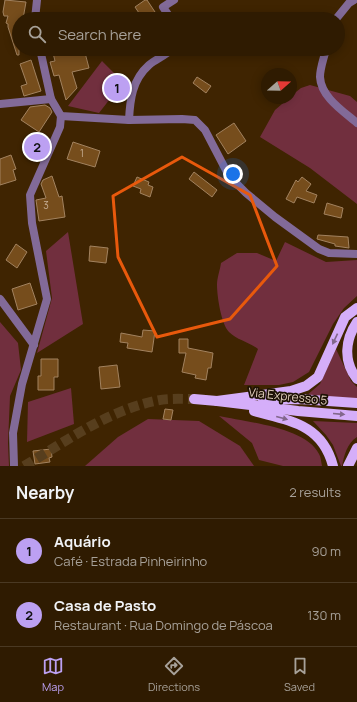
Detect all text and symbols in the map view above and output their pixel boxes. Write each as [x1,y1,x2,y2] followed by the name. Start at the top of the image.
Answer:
[12,12,345,56] search box
[26,23,48,45] icon: search
[58,24,141,45] text: Search here
[261,68,297,104] north arrow
[104,73,130,103] pin: 1
[24,132,50,162] pin: 2
[80,146,84,160] house number: 1
[223,164,243,184] your location
[43,198,49,212] house number: 3
[332,333,338,344] one-way arrow
[248,383,328,409] street label: Via Expresso 5
[333,411,345,418] one-way arrow
[276,415,288,421] one-way arrow
[16,481,74,504] text: Nearby
[289,483,341,501] text: 2 results
[54,531,111,552] text: Aquário
[26,542,32,560] text: 1
[311,542,341,560] text: 90 m
[54,552,207,570] text: Café · Estrada Pinheirinho
[54,595,156,616] text: Casa de Pasto
[25,606,33,624] text: 2
[307,606,341,624] text: 130 m
[54,616,273,634] text: Restaurant · Rua Domingo de Páscoa
[42,655,64,694] tab: Map
[148,655,200,694] tab: Directions
[284,655,315,694] tab: Saved

